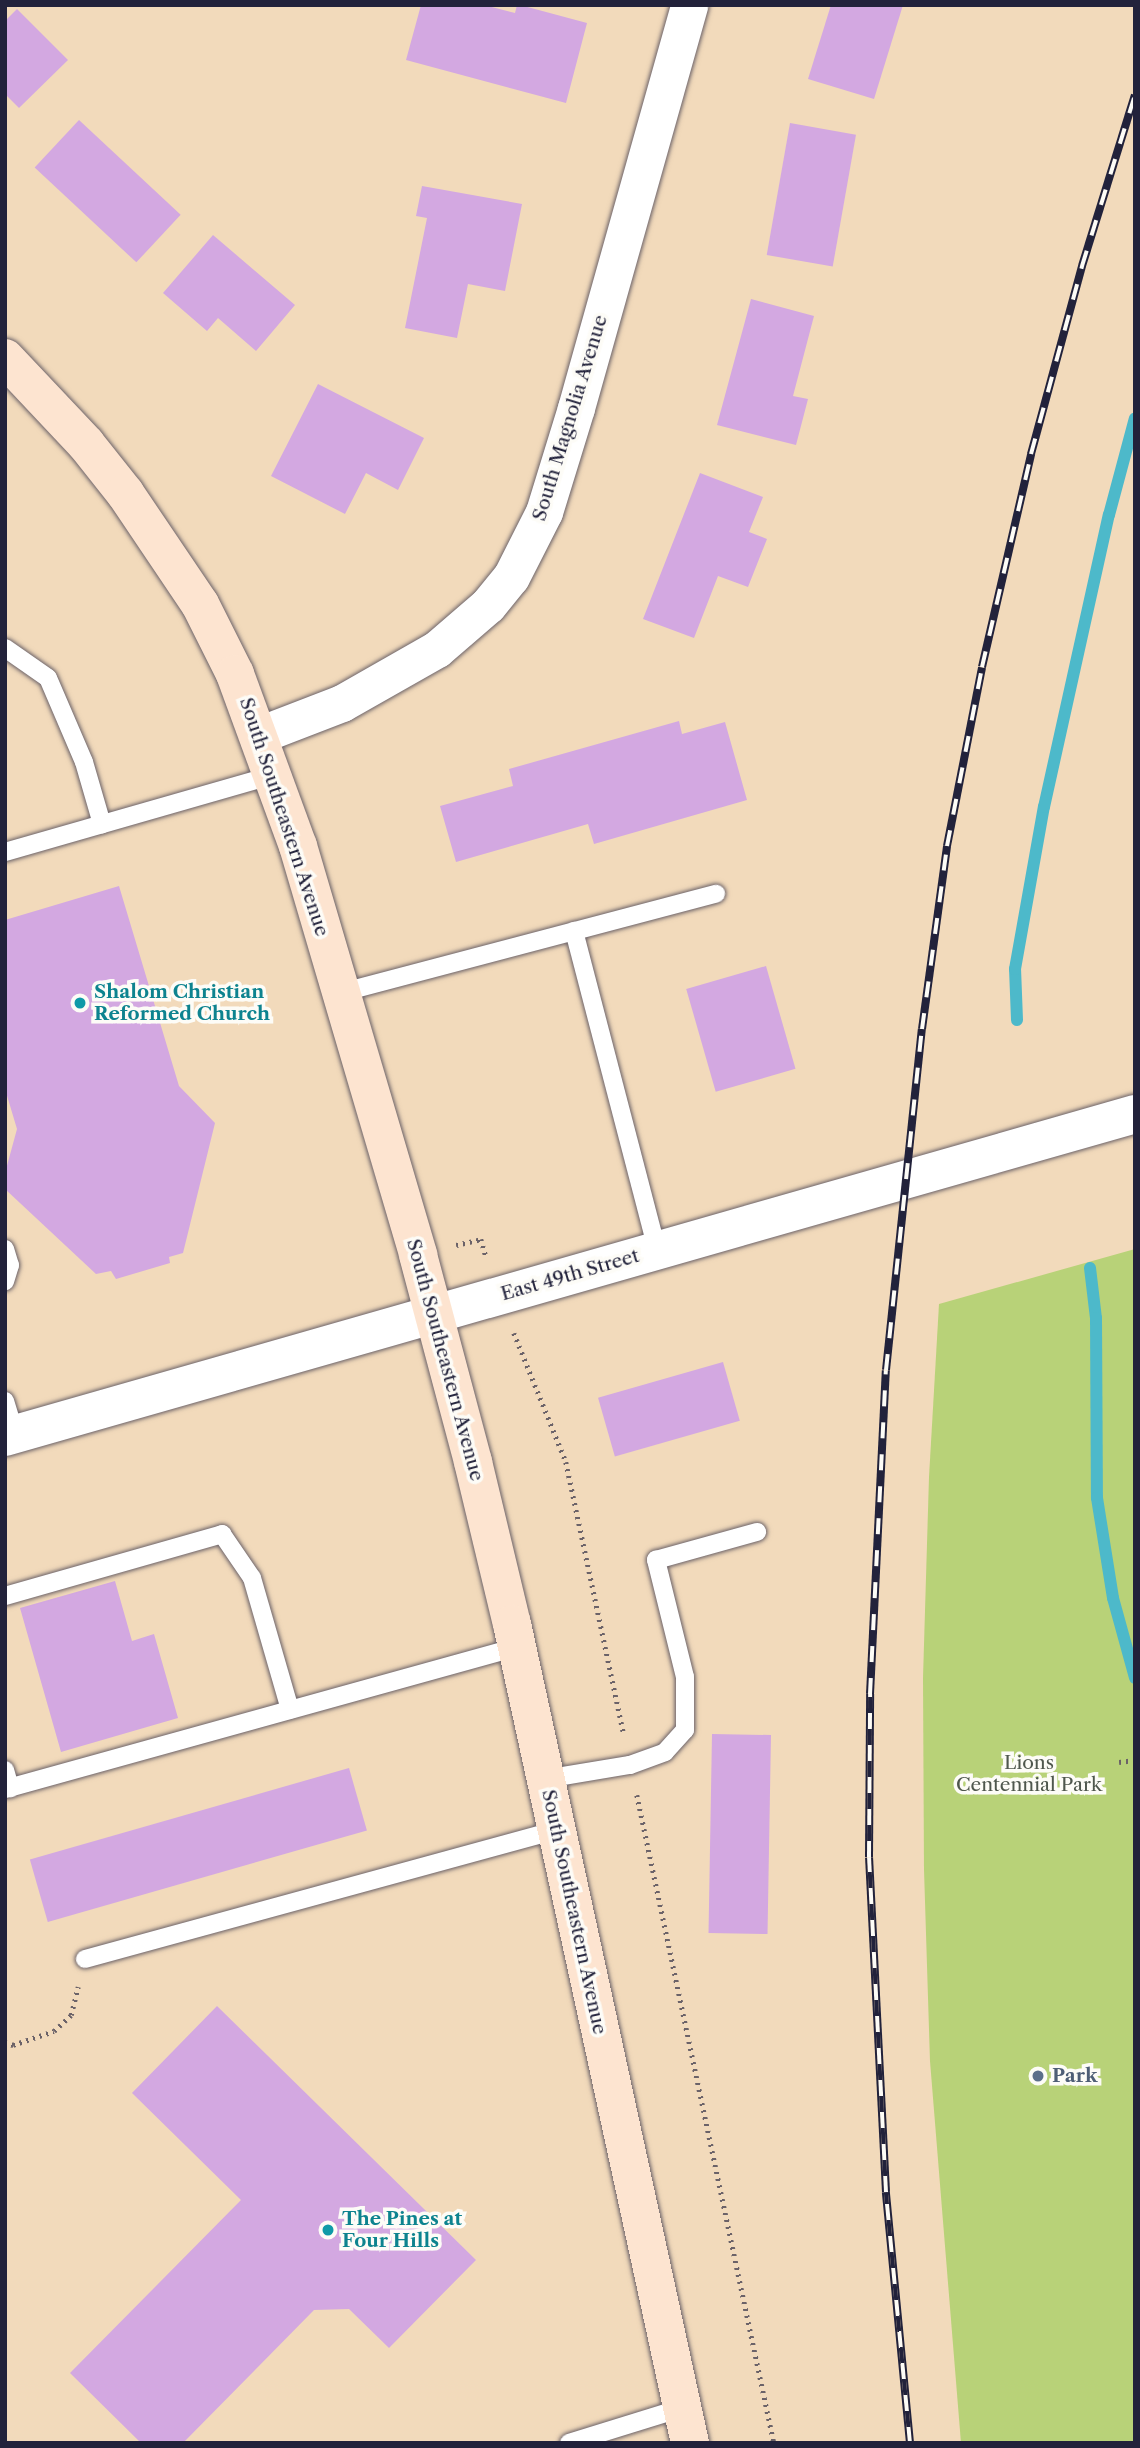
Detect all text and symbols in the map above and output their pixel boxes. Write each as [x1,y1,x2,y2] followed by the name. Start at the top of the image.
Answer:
[528,312,612,524] street label: South Magnolia Avenue
[234,694,334,940] street label: South Southeastern Avenue
[94,981,270,1025] place label: Shalom Christian Reformed Church
[72,995,88,1011] marker: Shalom Christian Reformed Church
[402,1236,488,1484] street label: South Southeastern Avenue
[498,1244,642,1306] street label: East 49th Street
[956,1752,1102,1796] park label: Lions Centennial Park
[537,1787,611,2037] street label: South Southeastern Avenue
[1052,2065,1097,2087] place label: Park
[1030,2068,1046,2084] marker: Park
[342,2208,462,2252] place label: The Pines at Four Hills
[320,2222,336,2238] marker: The Pines at Four Hills

